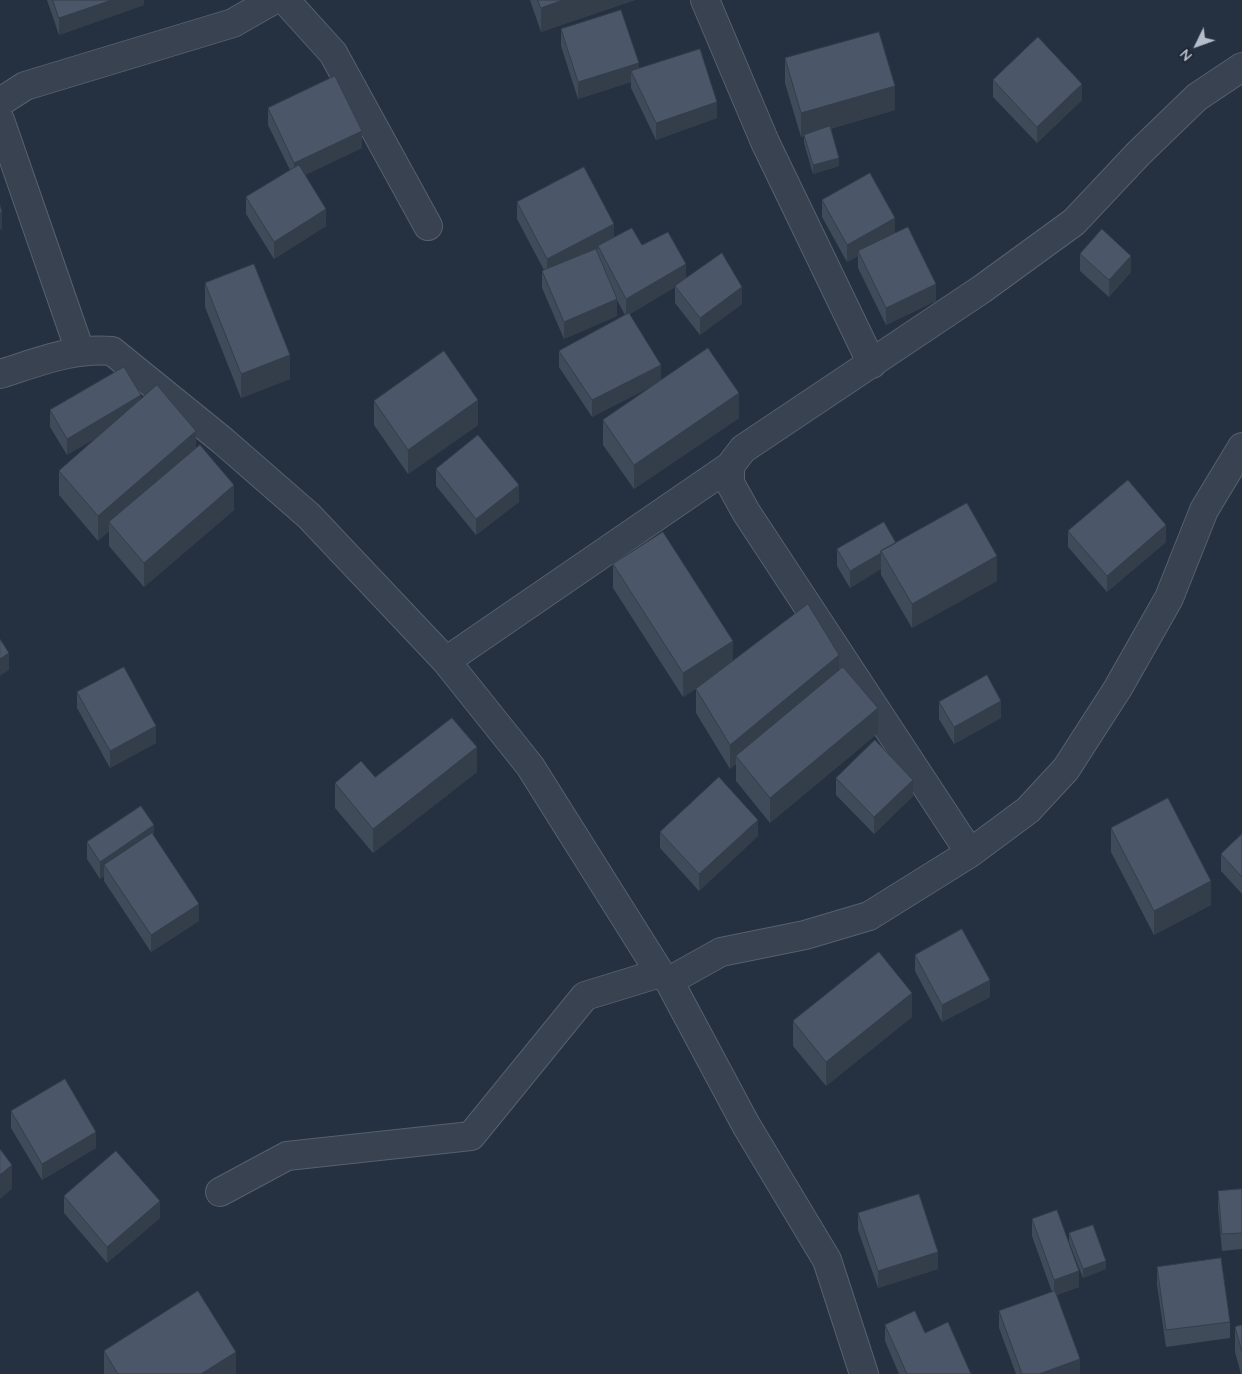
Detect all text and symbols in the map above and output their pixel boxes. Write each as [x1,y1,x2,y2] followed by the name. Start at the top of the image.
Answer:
[1172,20,1222,70] north arrow
[1176,45,1196,65] text: N

